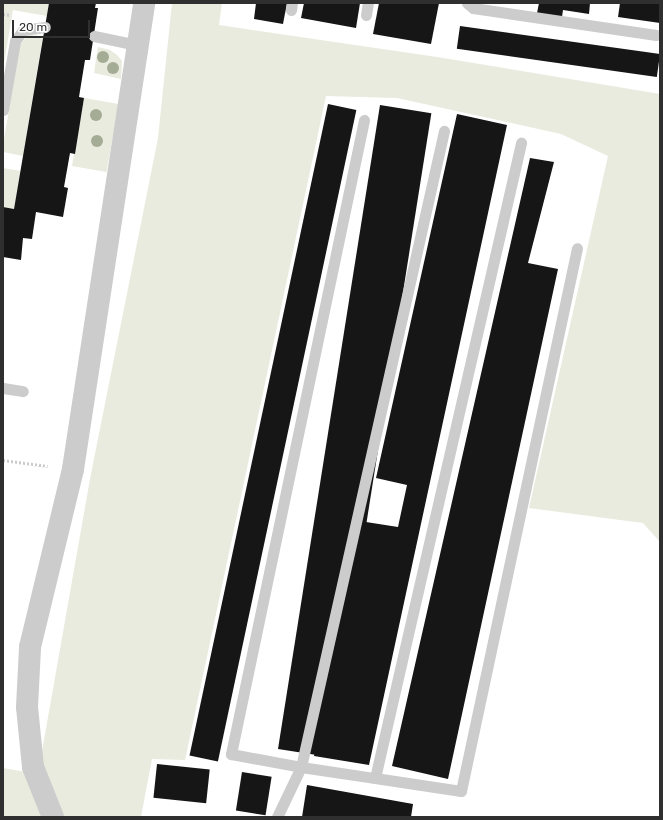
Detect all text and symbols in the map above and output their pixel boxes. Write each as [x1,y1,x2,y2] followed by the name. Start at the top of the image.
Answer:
[14,12,92,38] scale bar
[19,20,47,34] text: 20 m

